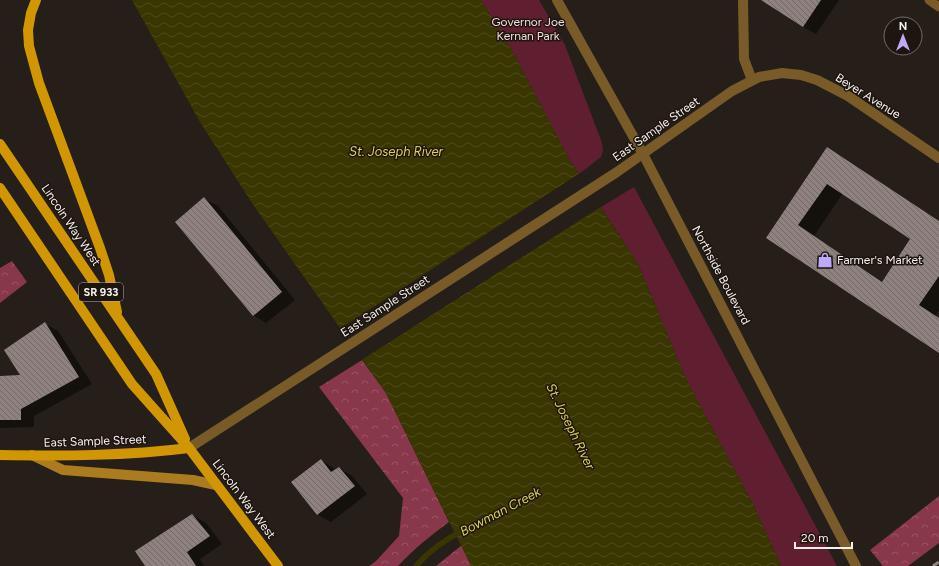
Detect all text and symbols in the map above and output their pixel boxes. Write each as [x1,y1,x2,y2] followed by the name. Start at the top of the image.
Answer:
[492,15,565,43] park label: Governor Joe Kernan Park
[883,16,923,56] north arrow
[899,20,907,33] text: N
[833,70,903,122] street label: Beyer Avenue
[610,94,703,164] street label: East Sample Street
[349,144,444,159] water label: St. Joseph River
[38,181,104,269] street label: Lincoln Way West
[689,223,753,327] street label: Northside Boulevard
[816,251,834,269] shop icon: Farmer's Market
[837,253,923,267] place label: Farmer's Market
[338,272,432,340] street label: East Sample Street
[79,283,123,301] road number: SR 933
[543,381,598,472] water label: St. Joseph River
[43,432,147,450] street label: East Sample Street
[210,457,279,542] street label: Lincoln Way West
[457,484,544,539] water label: Bowman Creek
[795,524,852,550] scale bar
[801,531,829,545] text: 20 m

